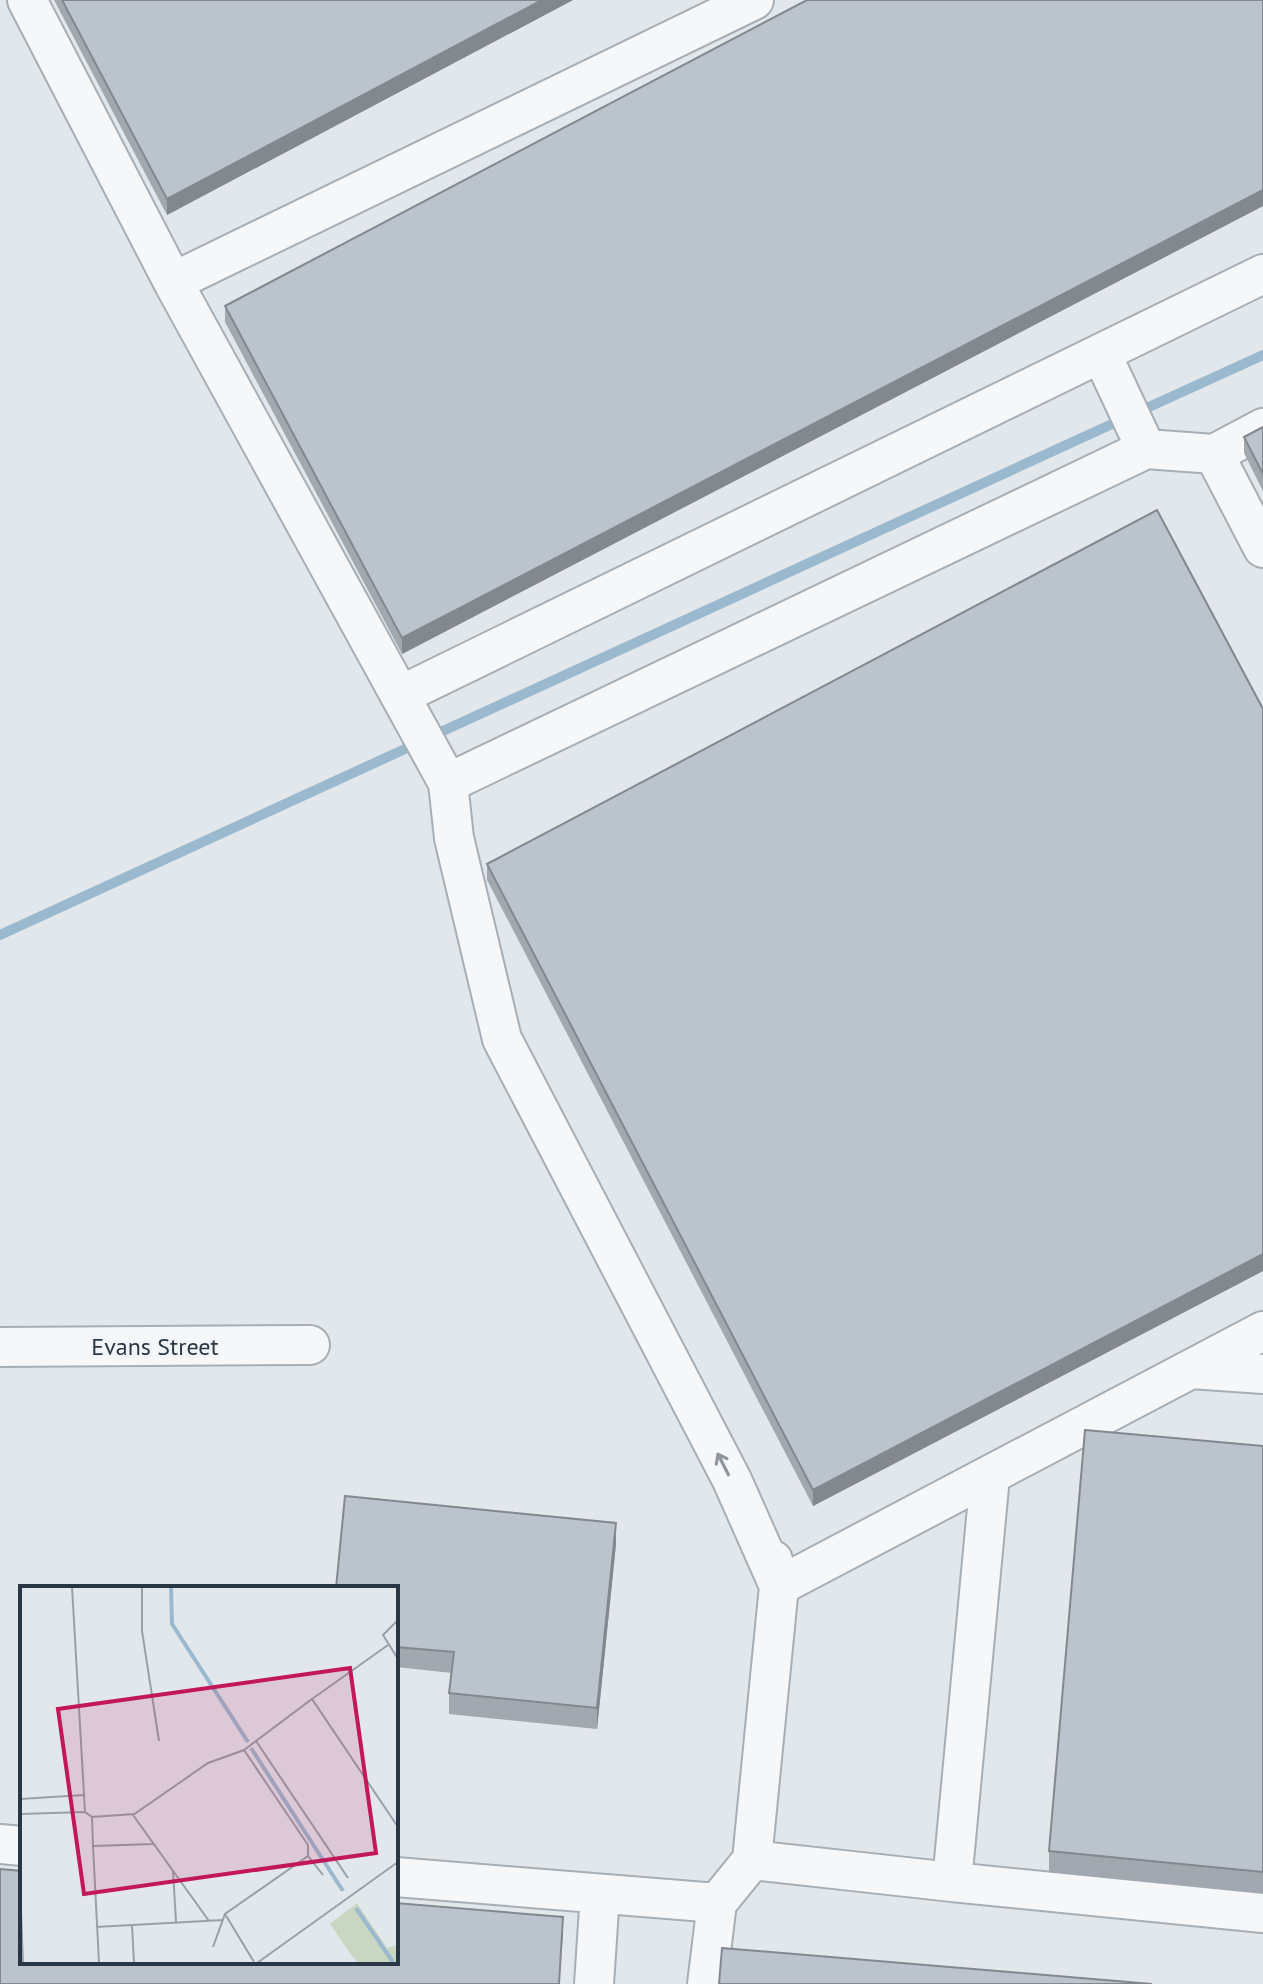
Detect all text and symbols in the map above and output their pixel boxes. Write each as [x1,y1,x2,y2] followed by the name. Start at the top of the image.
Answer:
[91,1331,219,1362] street label: Evans Street
[715,1453,731,1477] one-way arrow
[20,1586,398,1964] inset map

